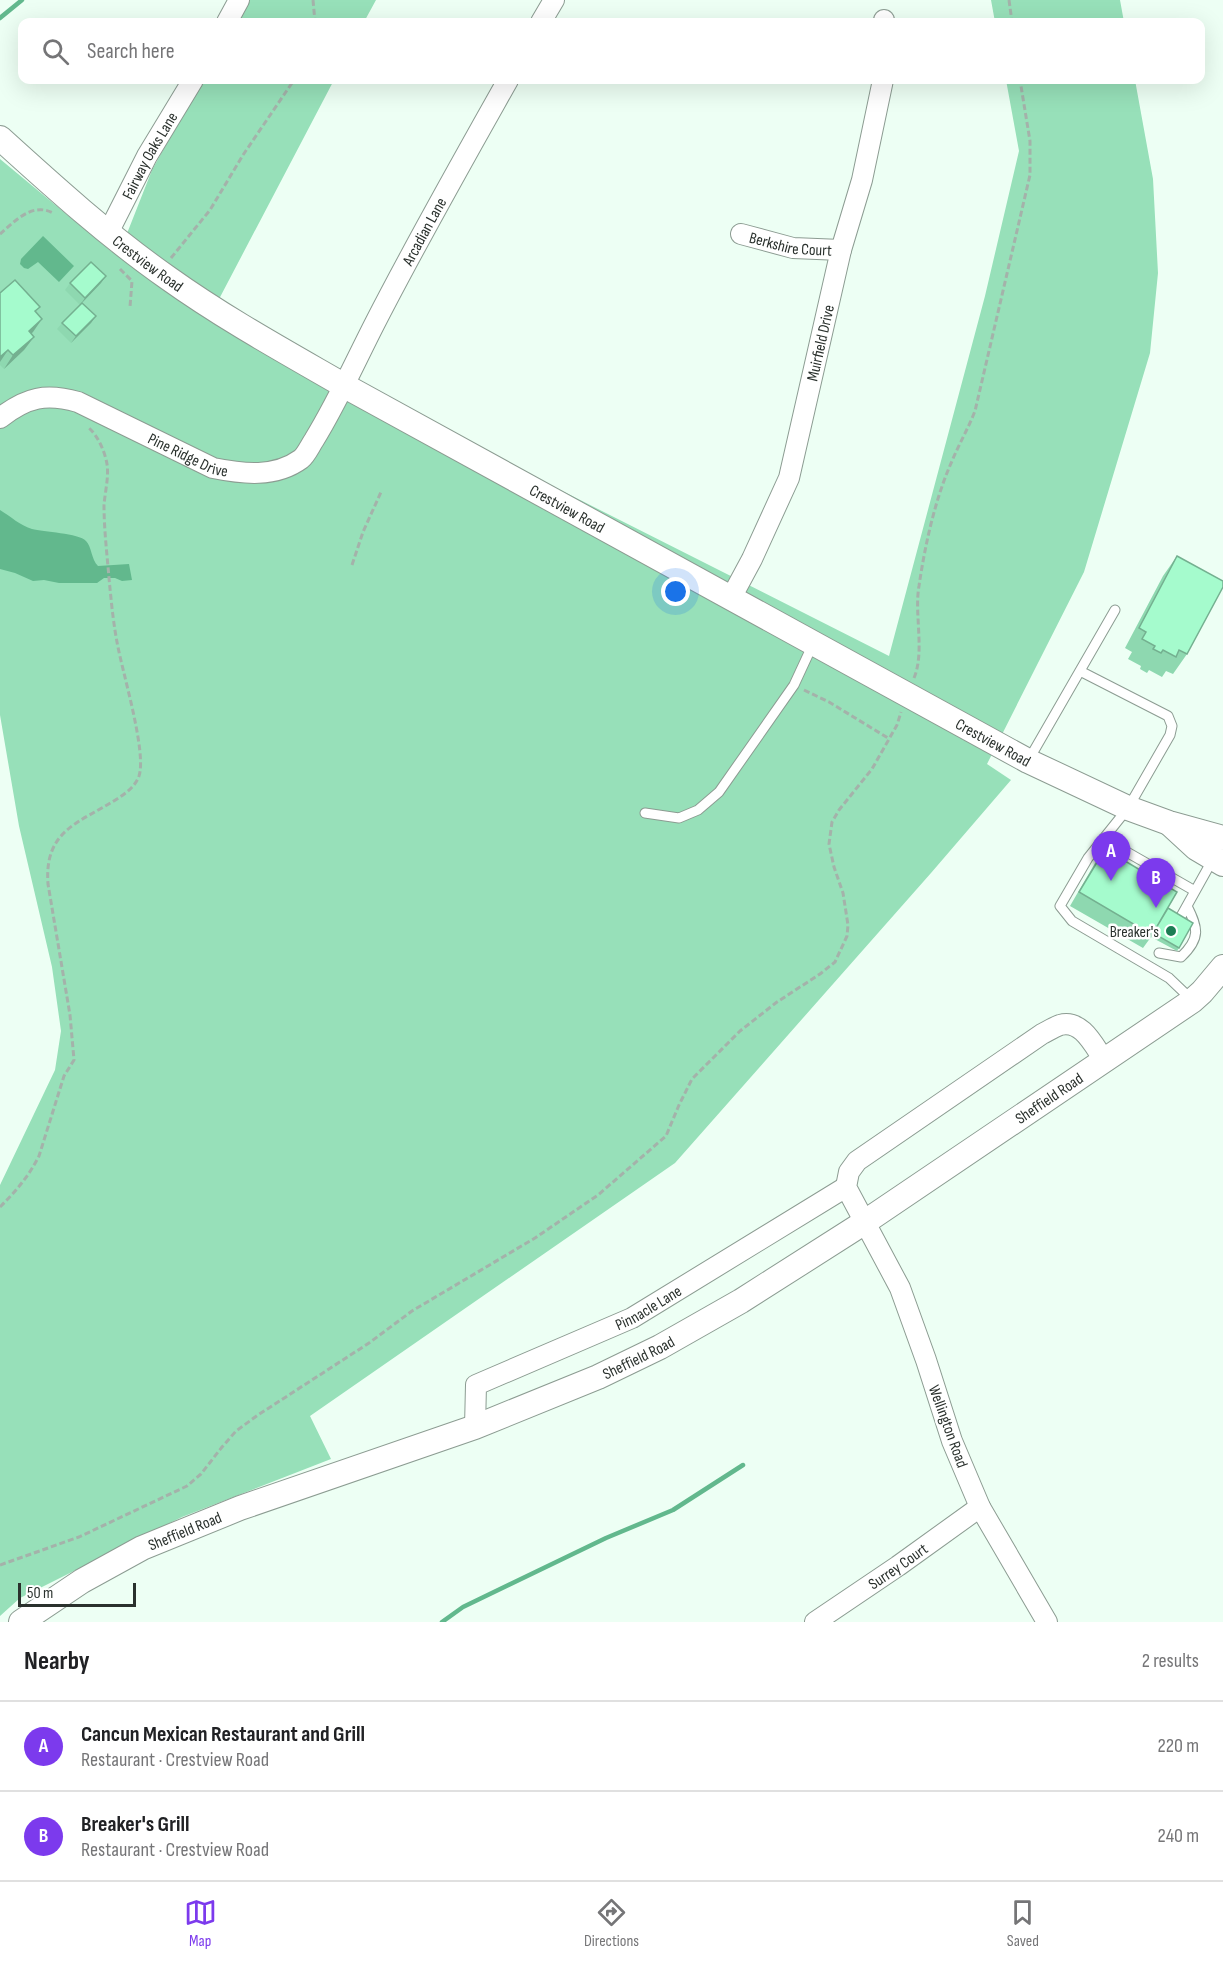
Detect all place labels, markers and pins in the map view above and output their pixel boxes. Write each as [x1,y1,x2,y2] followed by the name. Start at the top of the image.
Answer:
[1092,832,1130,881] pin: A
[1136,858,1176,908] pin: B
[1110,923,1159,942] place label: Breaker's
[1164,924,1178,938] marker: Breaker's

